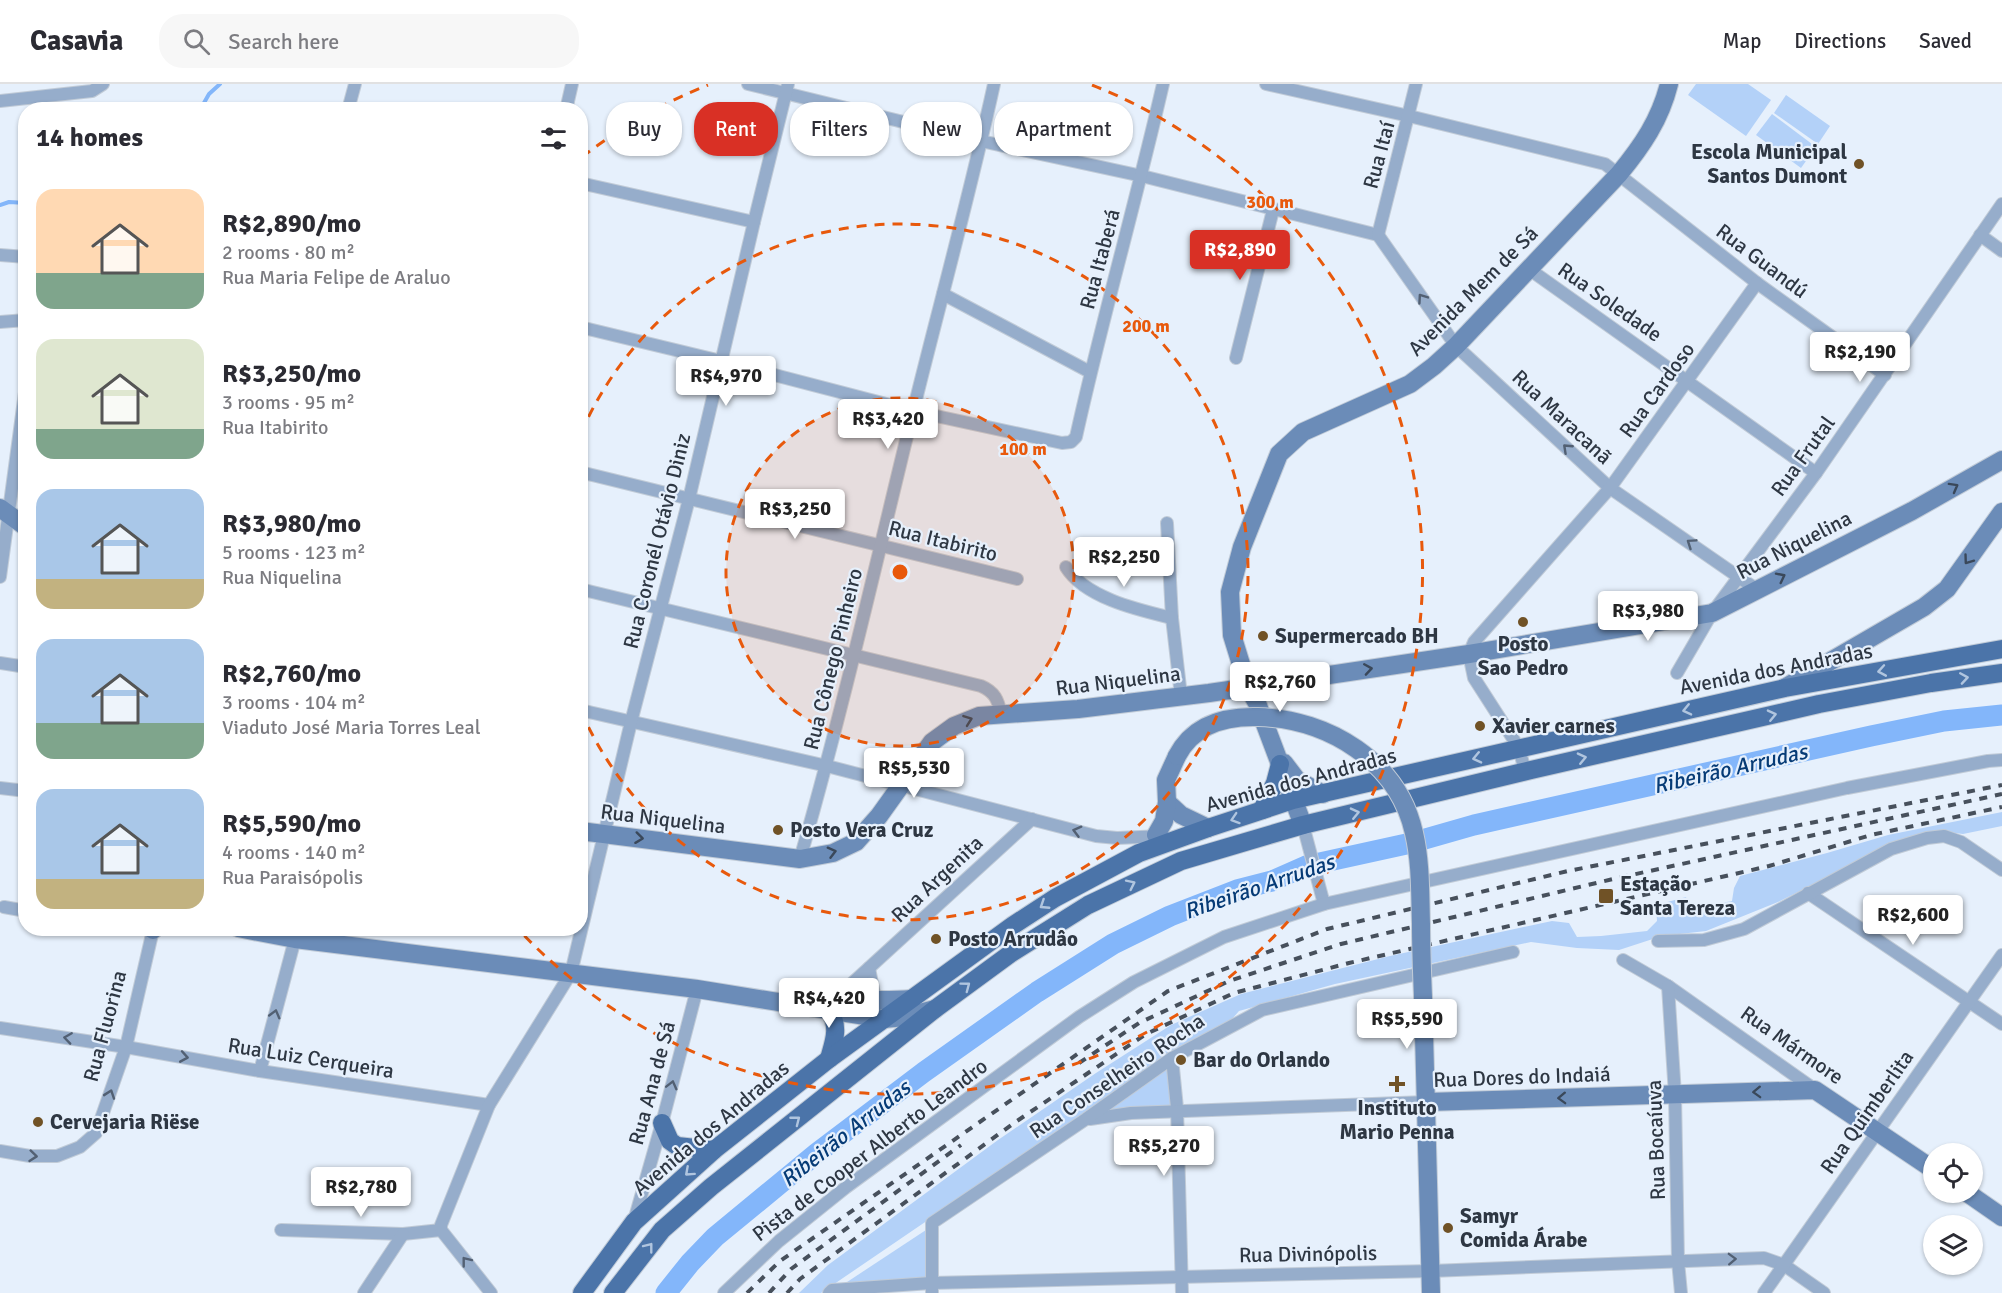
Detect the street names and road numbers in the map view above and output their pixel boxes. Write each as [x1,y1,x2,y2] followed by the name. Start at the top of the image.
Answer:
[1358,118,1401,192] street label: Rua Itaí
[1074,206,1126,312] street label: Rua Itaberá
[1711,218,1813,304] street label: Rua Guandú
[1403,221,1543,361] street label: Avenida Mem de Sá
[1553,257,1667,347] street label: Rua Soledade
[1614,337,1700,443] street label: Rua Cardoso
[1507,364,1617,470] street label: Rua Maracanã
[1765,411,1841,501] street label: Rua Frutal
[618,431,696,651] street label: Rua Coronél Otávio Diniz
[1732,505,1856,585] street label: Rua Niquelina
[886,515,1000,567] street label: Rua Itabirito
[798,566,868,752] street label: Rua Cônego Pinheiro
[1677,638,1875,700] street label: Avenida dos Andradas
[1054,660,1182,702] street label: Rua Niquelina
[1203,742,1399,818] street label: Avenida dos Andradas
[599,798,727,840] street label: Rua Niquelina
[886,830,988,928] street label: Rua Argenita
[78,968,132,1084] street label: Rua Fluorina
[1735,1000,1849,1090] street label: Rua Mármore
[1025,1008,1209,1144] street label: Rua Conselheiro Rocha
[623,1018,681,1148] street label: Rua Ana de Sá
[226,1032,396,1084] street label: Rua Luiz Cerqueira
[1815,1045,1919,1179] street label: Rua Quimberlita
[747,1053,993,1247] street label: Pista de Cooper Alberto Leandro
[627,1055,795,1201] street label: Avenida dos Andradas
[1433,1061,1611,1093] street label: Rua Dores do Indaiá
[1641,1079,1671,1201] street label: Rua Bocaíuva
[1239,1240,1377,1268] street label: Rua Divinópolis

